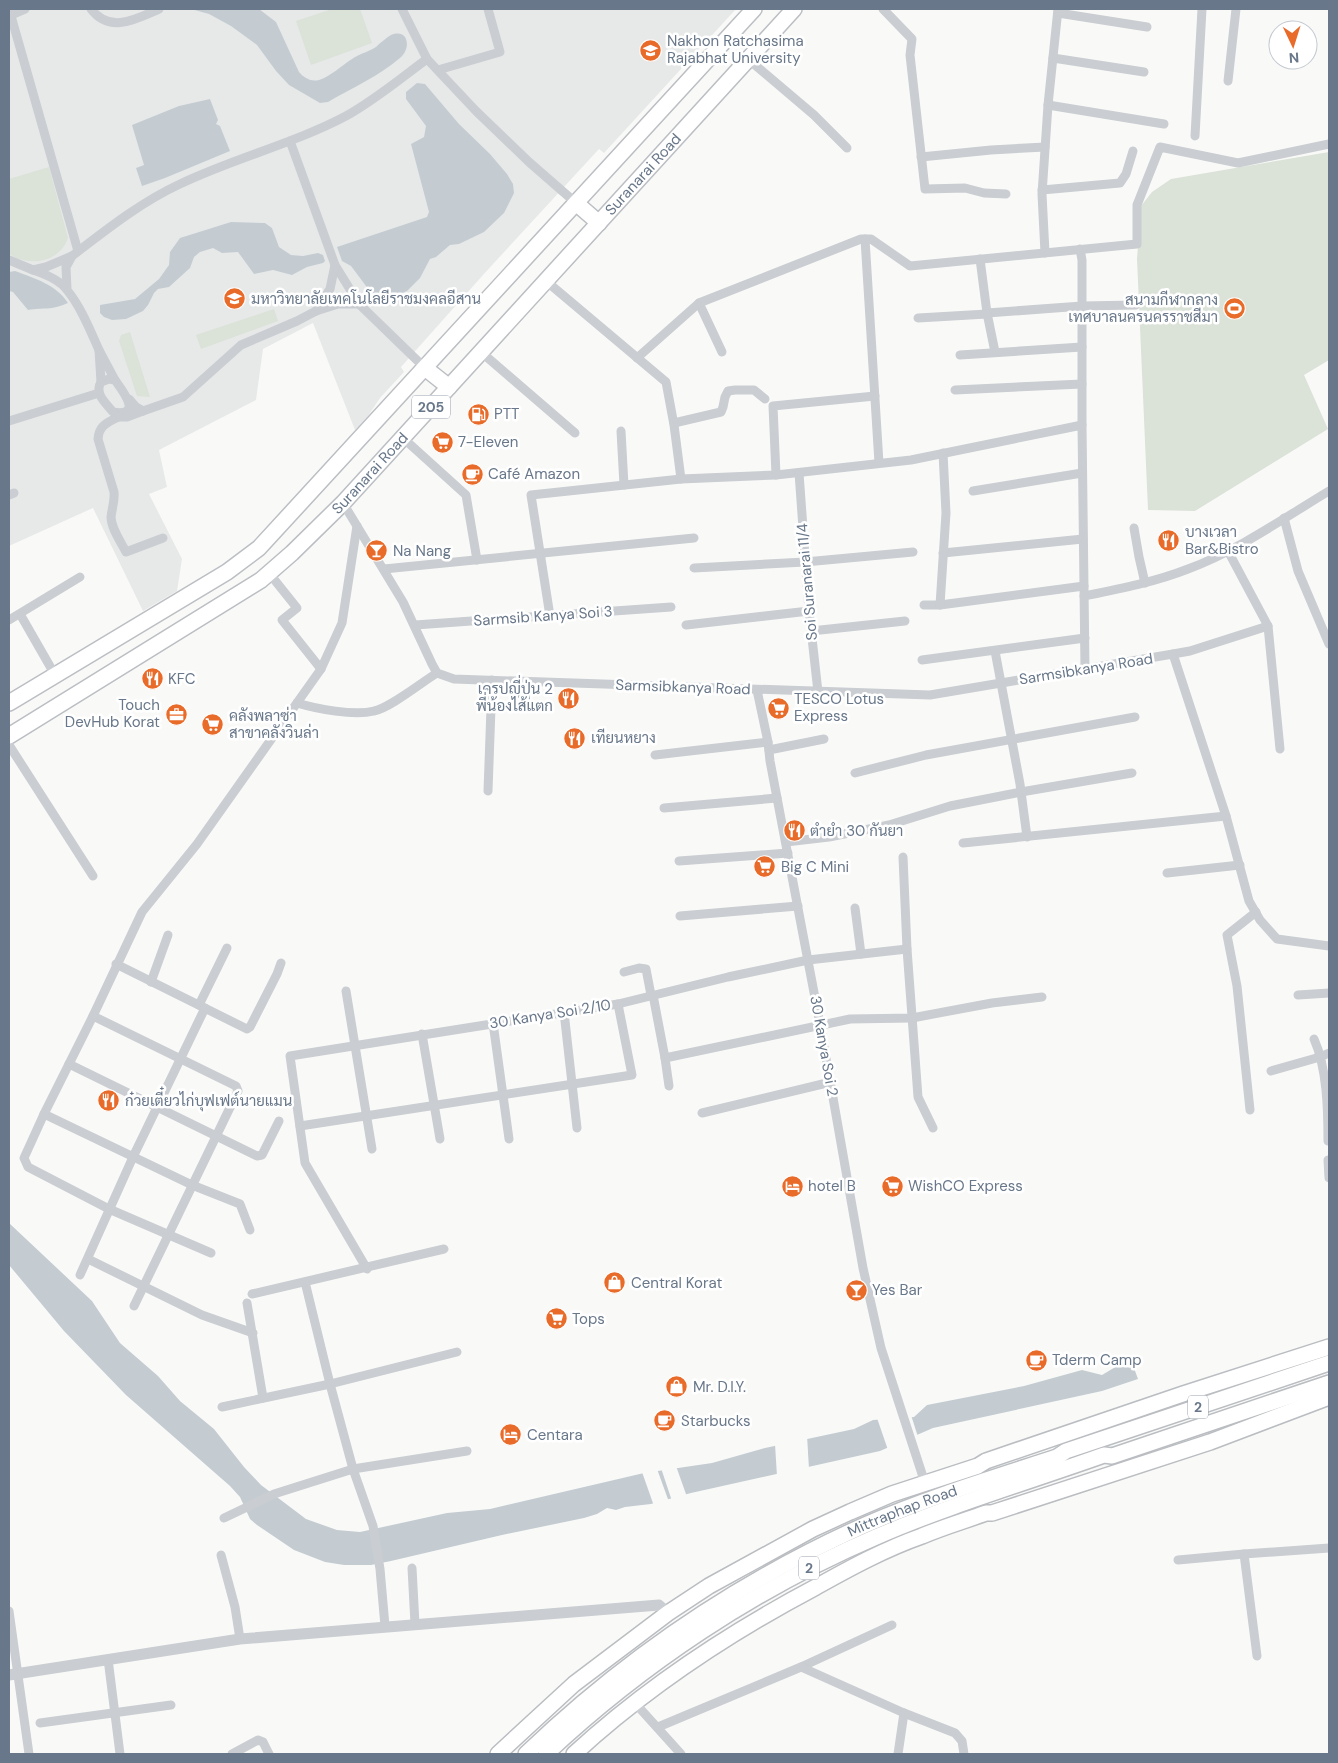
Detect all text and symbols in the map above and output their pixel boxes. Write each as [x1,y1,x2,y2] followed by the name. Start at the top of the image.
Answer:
[1268,20,1318,70] north arrow
[667,31,804,68] place label: Nakhon Ratchasima Rajabhat University
[639,38,663,62] school or university icon: Nakhon Ratchasima Rajabhat University
[1288,49,1300,67] text: N
[601,129,686,219] street label: Suranarai Road
[223,287,247,311] school or university icon: มหาวิทยาลัยเทคโนโลยีราชมงคลอีสาน
[251,289,481,309] place label: มหาวิทยาลัยเทคโนโลยีราชมงคลอีสาน
[1068,290,1218,327] place label: สนามกีฬากลาง เทศบาลนครนครราชสีมา
[1222,297,1246,321] sports icon: สนามกีฬากลาง เทศบาลนครนครราชสีมา
[412,396,450,418] road number: 205
[466,402,490,426] fuel station icon: PTT
[494,404,520,424] place label: PTT
[327,428,413,519] street label: Suranarai Road
[430,430,454,454] supermarket icon: 7-Eleven
[458,432,518,452] place label: 7-Eleven
[460,462,484,486] cafe icon: Café Amazon
[488,464,580,484] place label: Café Amazon
[1185,522,1259,559] place label: บางเวลา Bar&Bistro
[792,523,822,641] street label: Soi Suranarai 11/4
[1157,529,1181,553] restaurant icon: บางเวลา Bar&Bistro
[365,539,389,563] bar icon: Na Nang
[393,541,451,561] place label: Na Nang
[473,601,613,631] street label: Sarmsib Kanya Soi 3
[1018,649,1154,689] street label: Sarmsibkanya Road
[140,667,164,691] restaurant icon: KFC
[168,669,196,689] place label: KFC
[476,674,553,716] place label: เครปญี่ปุ่น 2 พี่น้องไส้แตก
[615,675,751,699] street label: Sarmsibkanya Road
[557,686,581,710] restaurant icon: เครปญี่ปุ่น 2 พี่น้องไส้แตก
[794,689,884,726] place label: TESCO Lotus Express
[65,695,160,732] place label: Touch DevHub Korat
[766,696,790,720] supermarket icon: TESCO Lotus Express
[164,702,188,726] office icon: Touch DevHub Korat
[229,706,319,743] place label: คลังพลาซ่า สาขาคลังวินล่า
[201,713,225,737] supermarket icon: คลังพลาซ่า สาขาคลังวินล่า
[563,726,587,750] restaurant icon: เทียนหยาง
[591,728,656,748] place label: เทียนหยาง
[782,819,806,843] restaurant icon: ตำยำ 30 กันยา
[810,821,903,841] place label: ตำยำ 30 กันยา
[753,855,777,879] supermarket icon: Big C Mini
[781,857,849,877] place label: Big C Mini
[805,994,843,1098] street label: 30 Kanya Soi 2
[488,995,612,1033] street label: 30 Kanya Soi 2/10
[125,1086,292,1112] place label: ก๋วยเตี๋ยวไก่บุฟเฟต์นายแมน
[97,1089,121,1113] restaurant icon: ก๋วยเตี๋ยวไก่บุฟเฟต์นายแมน
[780,1174,804,1198] hotel icon: hotel B
[880,1174,904,1198] supermarket icon: WishCO Express
[808,1176,856,1196] place label: hotel B
[908,1176,1023,1196] place label: WishCO Express
[603,1271,627,1295] shop icon: Central Korat
[631,1273,722,1293] place label: Central Korat
[844,1278,868,1302] bar icon: Yes Bar
[872,1280,923,1300] place label: Yes Bar
[544,1307,568,1331] supermarket icon: Tops
[572,1309,605,1329] place label: Tops
[1024,1348,1048,1372] cafe icon: Tderm Camp
[1052,1350,1142,1370] place label: Tderm Camp
[665,1375,689,1399] shop icon: Mr. D.I.Y.
[693,1377,746,1397] place label: Mr. D.I.Y.
[1188,1395,1208,1418] road number: 2
[653,1409,677,1433] cafe icon: Starbucks
[681,1411,751,1431] place label: Starbucks
[499,1423,523,1447] hotel icon: Centara
[527,1425,583,1445] place label: Centara
[844,1481,960,1542] street label: Mittraphap Road
[799,1556,819,1580] road number: 2

